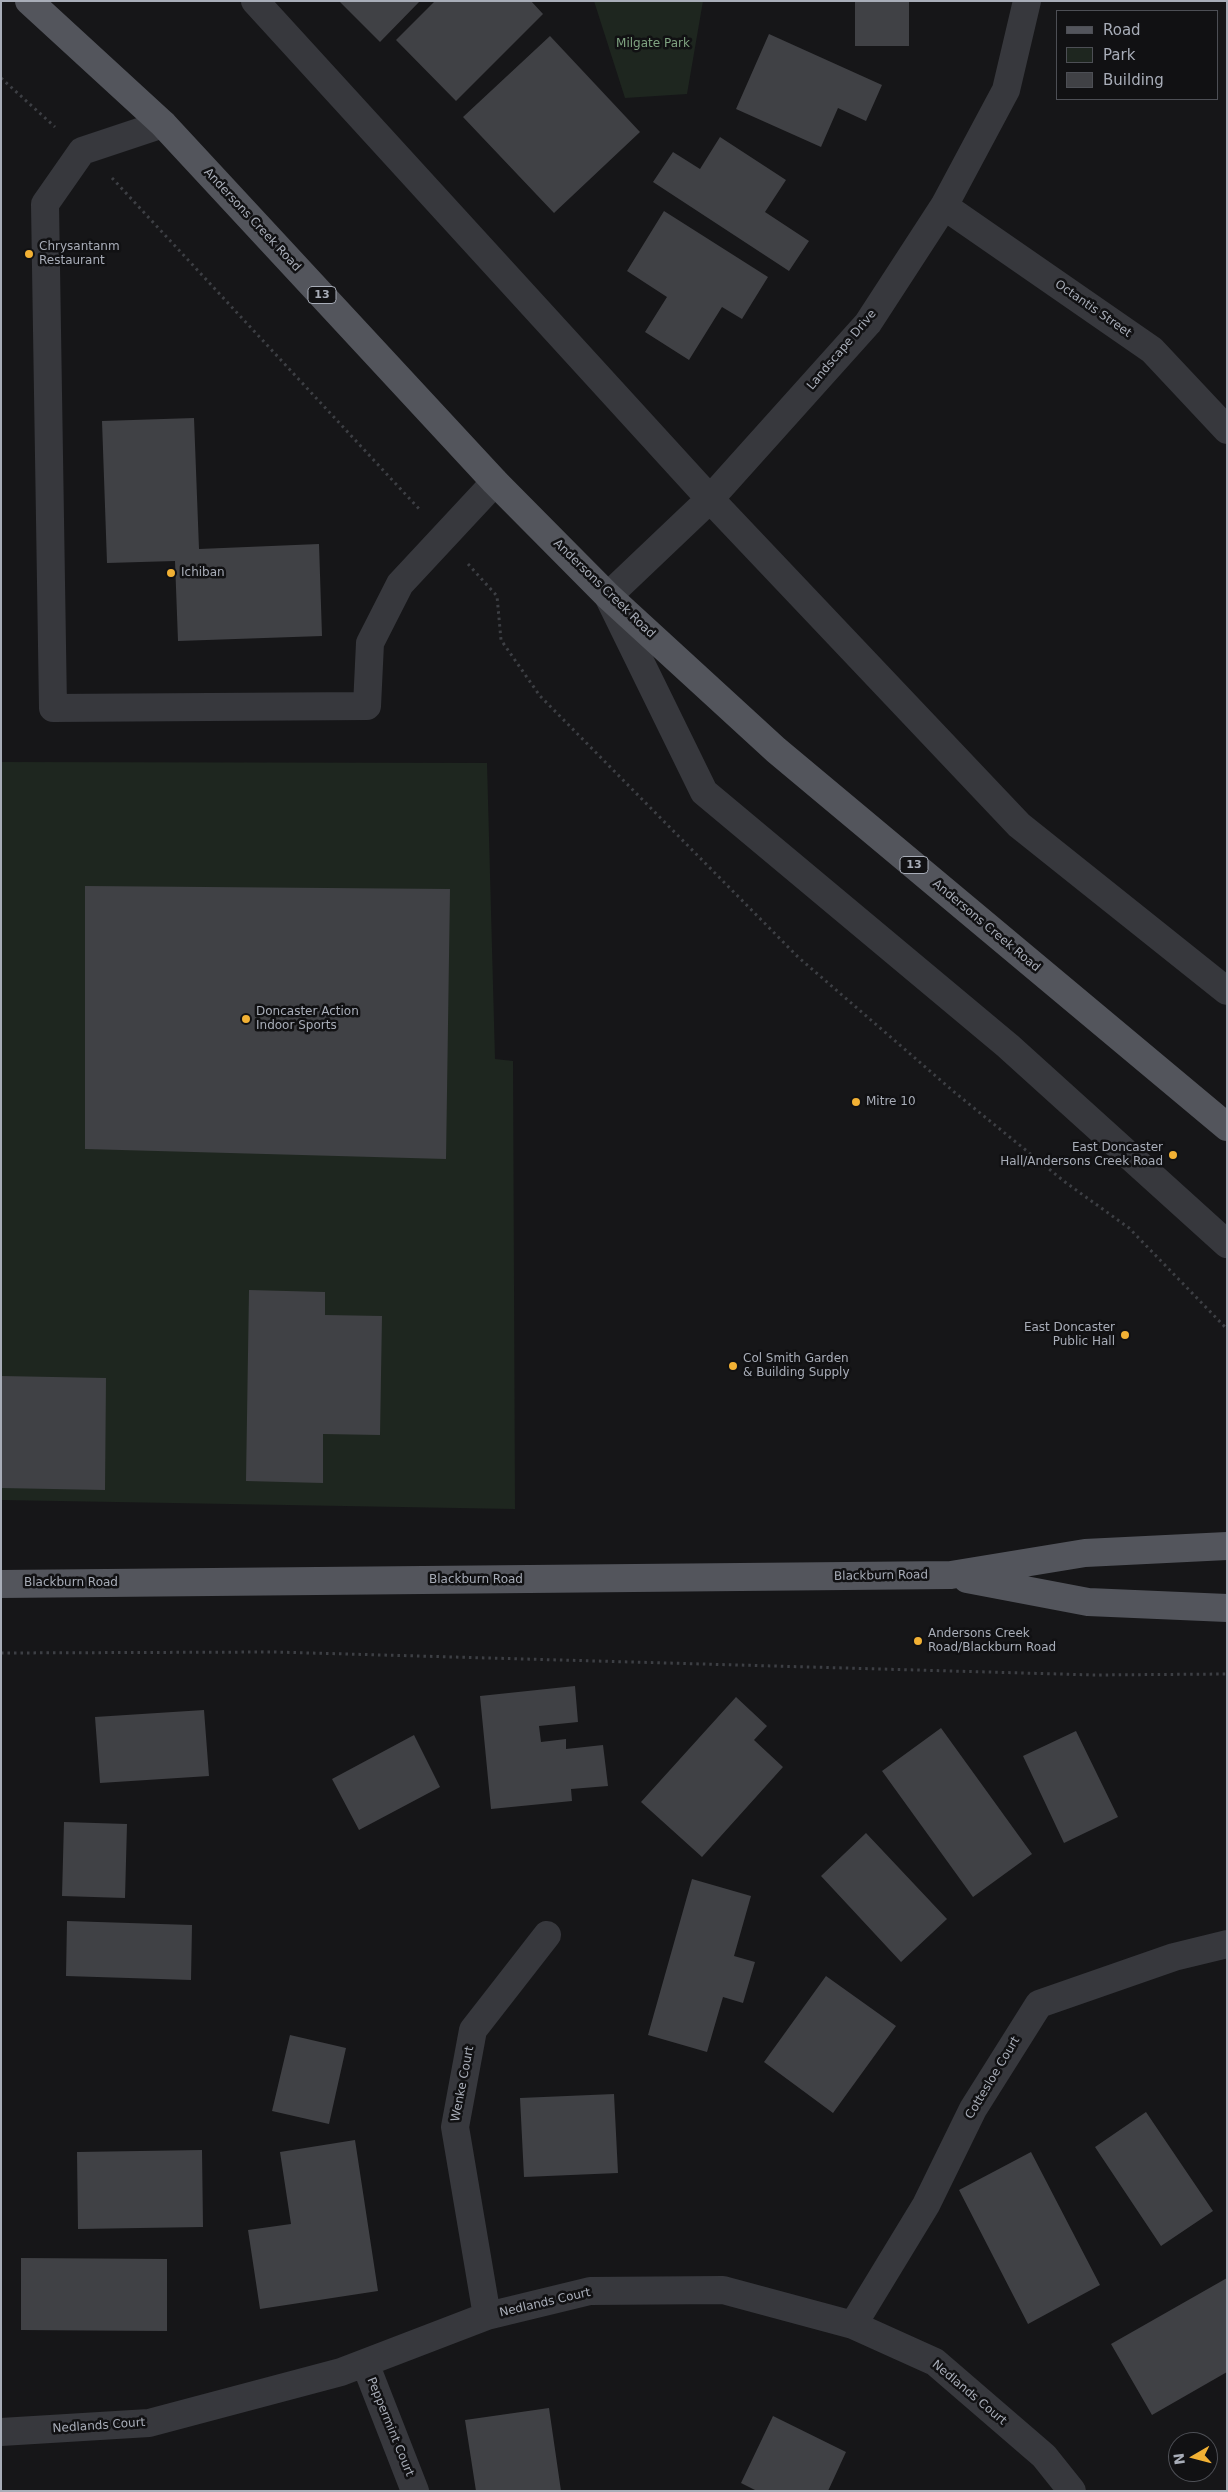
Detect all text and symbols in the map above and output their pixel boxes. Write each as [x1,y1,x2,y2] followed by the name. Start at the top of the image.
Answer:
[1056,10,1218,100] legend
[1103,21,1141,39] text: Road
[616,37,690,51] park label: Milgate Park
[1103,46,1135,64] text: Park
[1103,71,1164,89] text: Building
[200,165,304,275] street label: Andersons Creek Road
[39,240,120,268] place label: Chrysantanm Restaurant
[23,248,35,260] marker: Chrysantanm Restaurant
[1052,277,1134,341] street label: Octantis Street
[308,286,336,304] road number: 13
[804,307,880,393] street label: Landscape Drive
[550,537,658,641] street label: Andersons Creek Road
[181,566,225,580] place label: Ichiban
[165,567,177,579] marker: Ichiban
[900,856,928,874] road number: 13
[929,877,1043,975] street label: Andersons Creek Road
[256,1005,359,1033] place label: Doncaster Action Indoor Sports
[240,1013,252,1025] marker: Doncaster Action Indoor Sports
[866,1095,916,1109] place label: Mitre 10
[850,1096,862,1108] marker: Mitre 10
[1000,1141,1163,1169] place label: East Doncaster Hall/Andersons Creek Road
[1167,1149,1179,1161] marker: East Doncaster Hall/Andersons Creek Road
[1024,1321,1115,1349] place label: East Doncaster Public Hall
[1119,1329,1131,1341] marker: East Doncaster Public Hall
[743,1352,850,1380] place label: Col Smith Garden & Building Supply
[727,1360,739,1372] marker: Col Smith Garden & Building Supply
[834,1568,928,1584] street label: Blackburn Road
[429,1573,523,1587] street label: Blackburn Road
[24,1576,118,1590] street label: Blackburn Road
[928,1627,1056,1655] place label: Andersons Creek Road/Blackburn Road
[912,1635,924,1647] marker: Andersons Creek Road/Blackburn Road
[963,2034,1023,2122] street label: Cottesloe Court
[449,2045,477,2123] street label: Wenke Court
[498,2286,592,2320] street label: Nedlands Court
[929,2358,1009,2428] street label: Nedlands Court
[364,2375,416,2479] street label: Peppermint Court
[52,2416,146,2436] street label: Nedlands Court
[1168,2432,1218,2482] north arrow
[1170,2452,1188,2466] text: N

